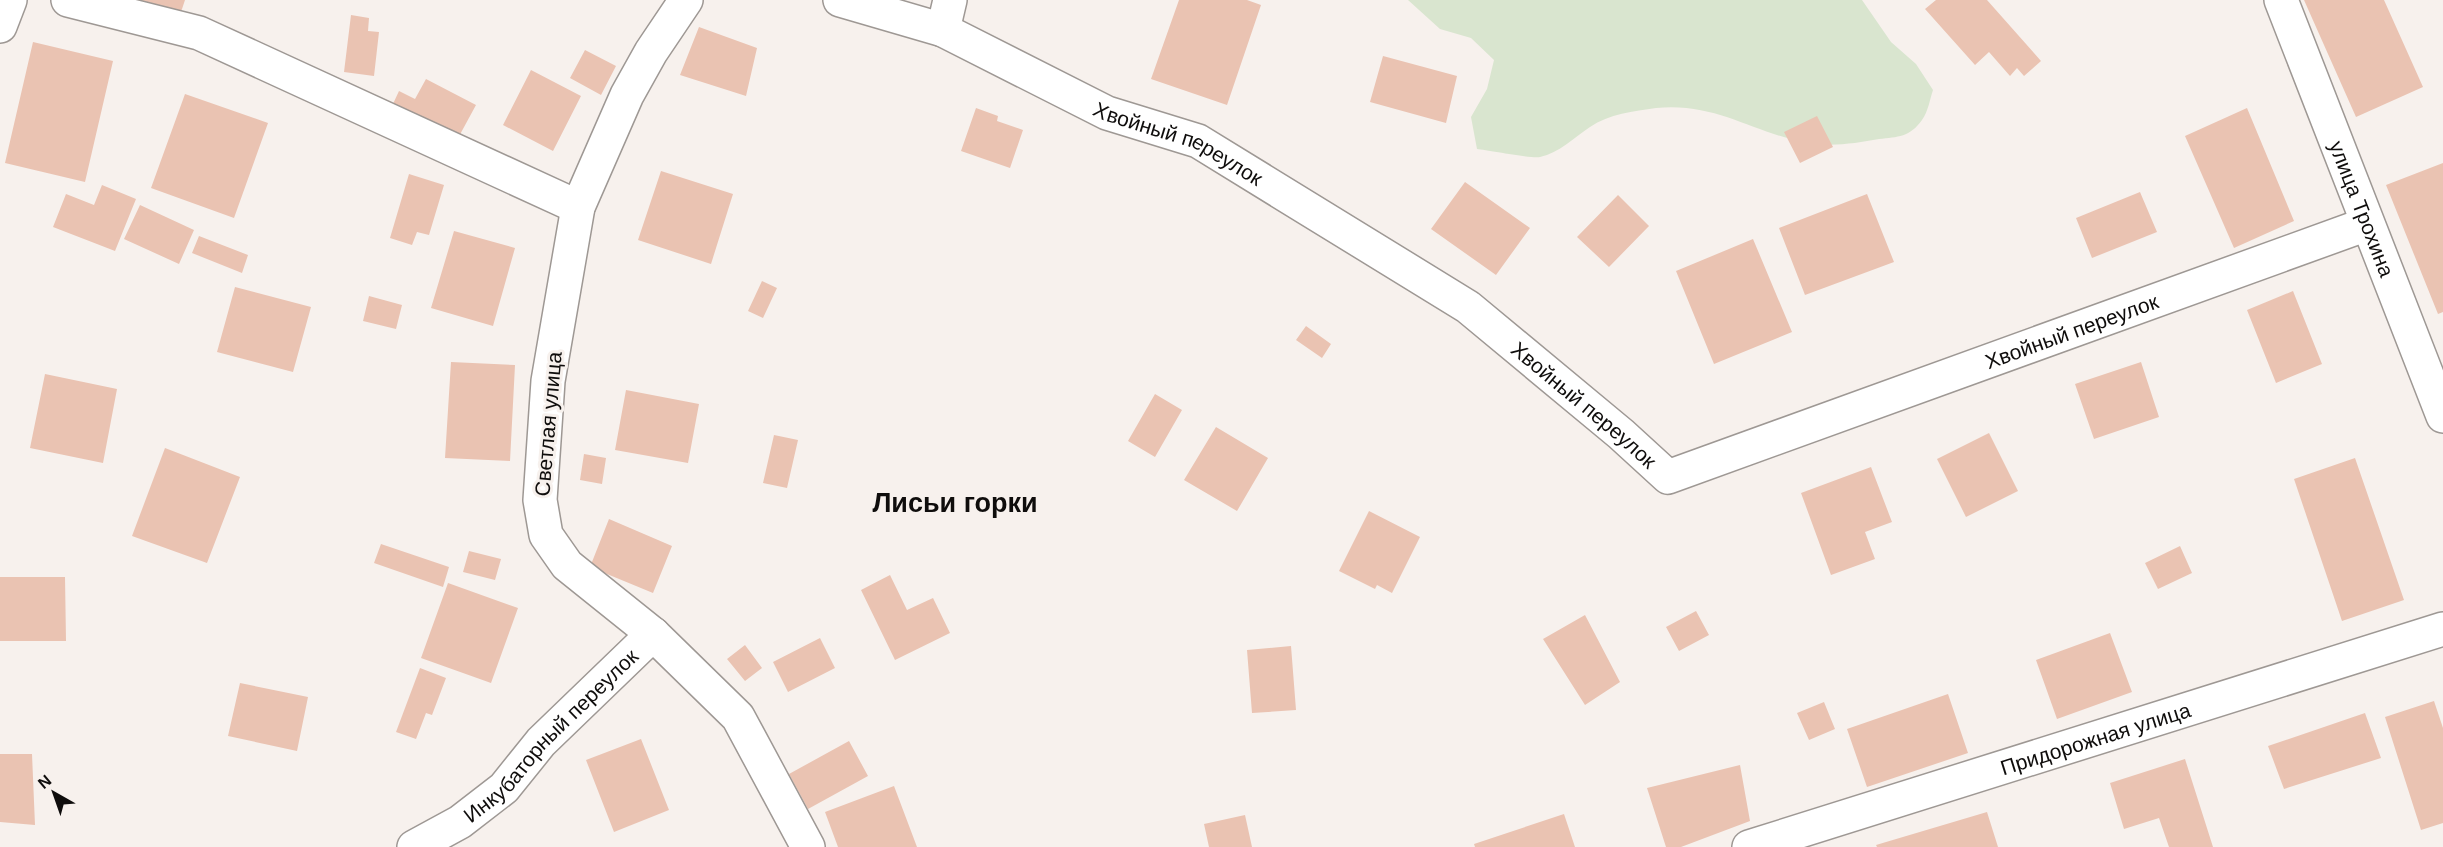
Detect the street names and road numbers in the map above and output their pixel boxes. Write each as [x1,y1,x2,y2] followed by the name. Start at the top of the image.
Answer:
[1090,97,1268,190] street label: Хвойный переулок
[2325,137,2399,280] street label: улица Трохина
[1982,289,2162,373] street label: Хвойный переулок
[1507,337,1662,473] street label: Хвойный переулок
[530,350,566,497] street label: Светлая улица
[459,643,643,827] street label: Инкубаторный переулок
[1997,697,2193,779] street label: Придорожная улица

